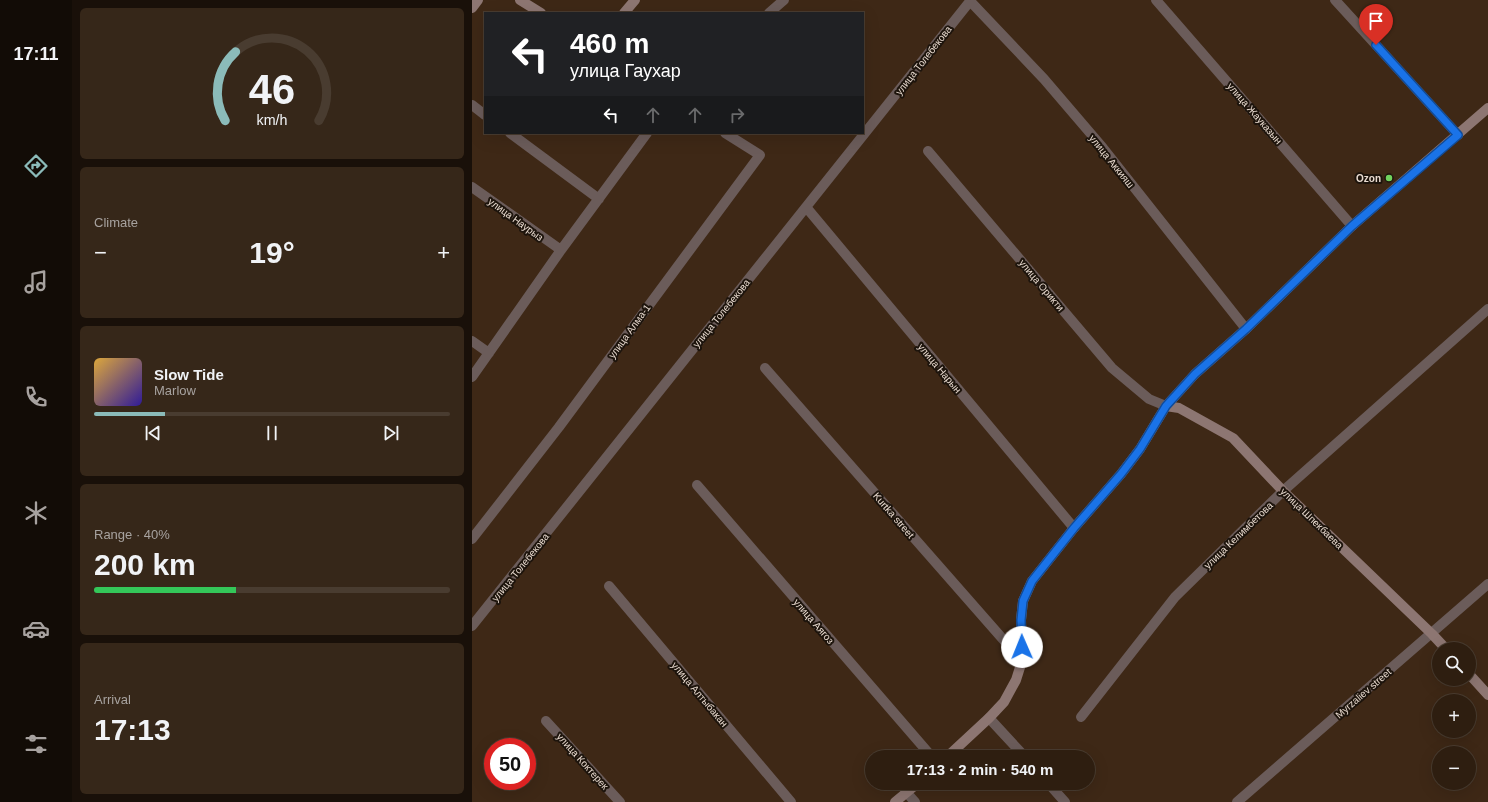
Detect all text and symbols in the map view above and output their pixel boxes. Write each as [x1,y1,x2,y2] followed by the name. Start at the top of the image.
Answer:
[1359,4,1393,45] pin
[1365,10,1387,32] icon: arrive
[893,23,954,97] street label: улица Толебекова
[504,28,556,80] icon: left
[570,28,649,59] text: 460 m
[13,44,59,64] text: 17:11
[570,61,681,81] text: улица Гаухар
[249,66,295,113] text: 46
[1225,81,1284,146] street label: улица Жауказын
[600,104,622,126] icon: left
[642,104,664,126] icon: ahead
[684,104,706,126] icon: ahead
[726,104,748,126] icon: right
[257,112,288,128] text: km/h
[1087,133,1136,190] street label: улица Аккияш
[22,152,50,180] icon: directions
[1356,173,1381,184] place label: Ozon
[1384,173,1394,183] marker: Ozon
[486,196,546,243] street label: улица Наурыз
[94,215,138,230] text: Climate
[249,236,295,269] text: 19°
[94,240,107,265] text: −
[437,240,450,265] text: +
[1017,257,1066,313] street label: улица Орикти
[22,268,50,296] icon: music
[691,277,752,350] street label: улица Толебекова
[606,302,653,360] street label: улица Алма-1
[916,341,964,395] street label: улица Нарын
[154,366,224,383] text: Slow Tide
[22,383,50,411] icon: phone
[154,383,196,398] text: Marlow
[142,422,164,444] icon: previous
[261,422,283,444] icon: pause
[380,422,402,444] icon: next
[1278,486,1345,551] street label: улица Шпекбаева
[871,490,917,540] street label: Kurtka street
[22,499,50,527] icon: climate
[1202,499,1275,571] street label: улица Келимбетова
[94,527,170,542] text: Range · 40%
[490,531,551,604] street label: улица Толебекова
[94,548,196,581] text: 200 km
[791,597,836,646] street label: улица Аягоз
[22,615,50,643] icon: car
[1001,626,1043,668] position arrow
[1432,642,1476,790] map controls
[1432,642,1476,686] button: search
[669,660,730,729] street label: улица Алтыбакан
[1333,666,1394,720] street label: Myrzaliev street
[94,692,131,707] text: Arrival
[1432,694,1476,738] button: +
[94,713,171,746] text: 17:13
[22,730,50,758] icon: filters
[555,731,611,792] street label: улица Коктерек
[484,738,536,790] speed limit sign: 50
[1432,746,1476,790] button: −
[907,761,1053,778] text: 17:13 · 2 min · 540 m

